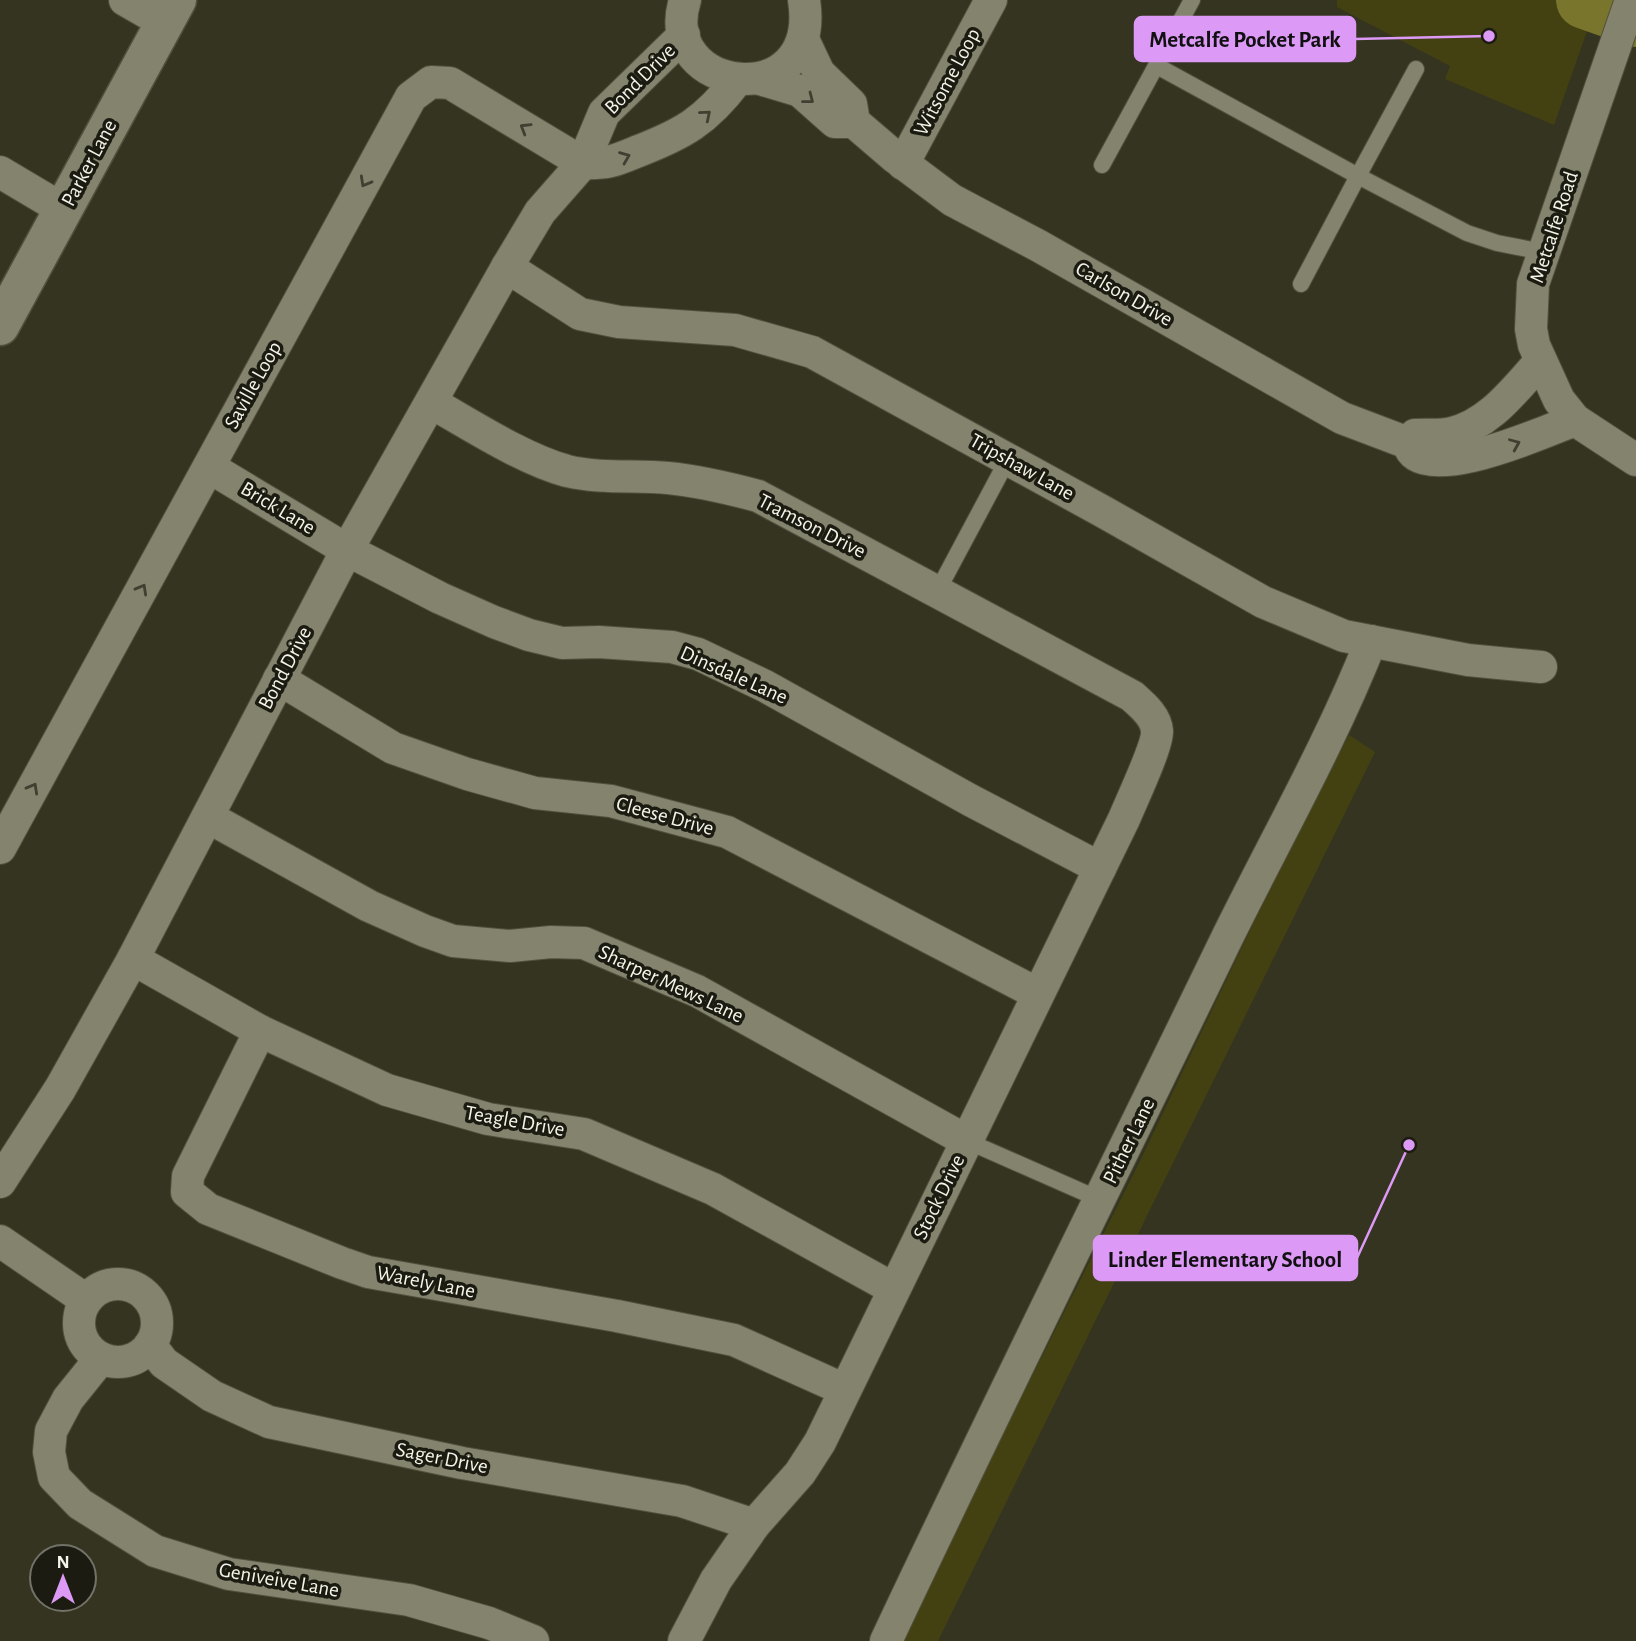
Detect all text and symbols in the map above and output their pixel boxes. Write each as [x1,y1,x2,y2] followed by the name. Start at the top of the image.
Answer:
[1135,17,1355,61] callout: Metcalfe Pocket Park
[910,25,984,139] street label: Witsome Loop
[1149,29,1341,52] text: Metcalfe Pocket Park
[601,40,679,118] street label: Bond Drive
[802,90,814,103] one-way arrow
[697,111,710,123] one-way arrow
[58,116,120,210] street label: Parker Lane
[519,123,532,136] one-way arrow
[619,151,631,165] one-way arrow
[1526,169,1582,285] street label: Metcalfe Road
[360,175,373,187] one-way arrow
[1072,258,1176,330] street label: Carlson Drive
[221,338,285,432] street label: Saville Loop
[966,430,1078,504] street label: Tripshaw Lane
[1507,438,1520,452] one-way arrow
[237,478,319,538] street label: Brick Lane
[755,490,869,562] street label: Tramson Drive
[134,584,147,596] one-way arrow
[255,623,315,713] street label: Bond Drive
[677,642,791,708] street label: Dinsdale Lane
[25,783,38,796] one-way arrow
[614,793,716,839] street label: Cleese Drive
[595,941,747,1027] street label: Sharper Mews Lane
[1099,1095,1159,1187] street label: Pither Lane
[464,1102,566,1140] street label: Teagle Drive
[910,1151,968,1243] street label: Stock Drive
[1094,1236,1357,1280] callout: Linder Elementary School
[1108,1249,1342,1272] text: Linder Elementary School
[375,1262,477,1302] street label: Warely Lane
[394,1439,490,1477] street label: Sager Drive
[28,1543,98,1613] north arrow
[56,1553,70,1572] text: N
[217,1559,341,1601] street label: Geniveive Lane

